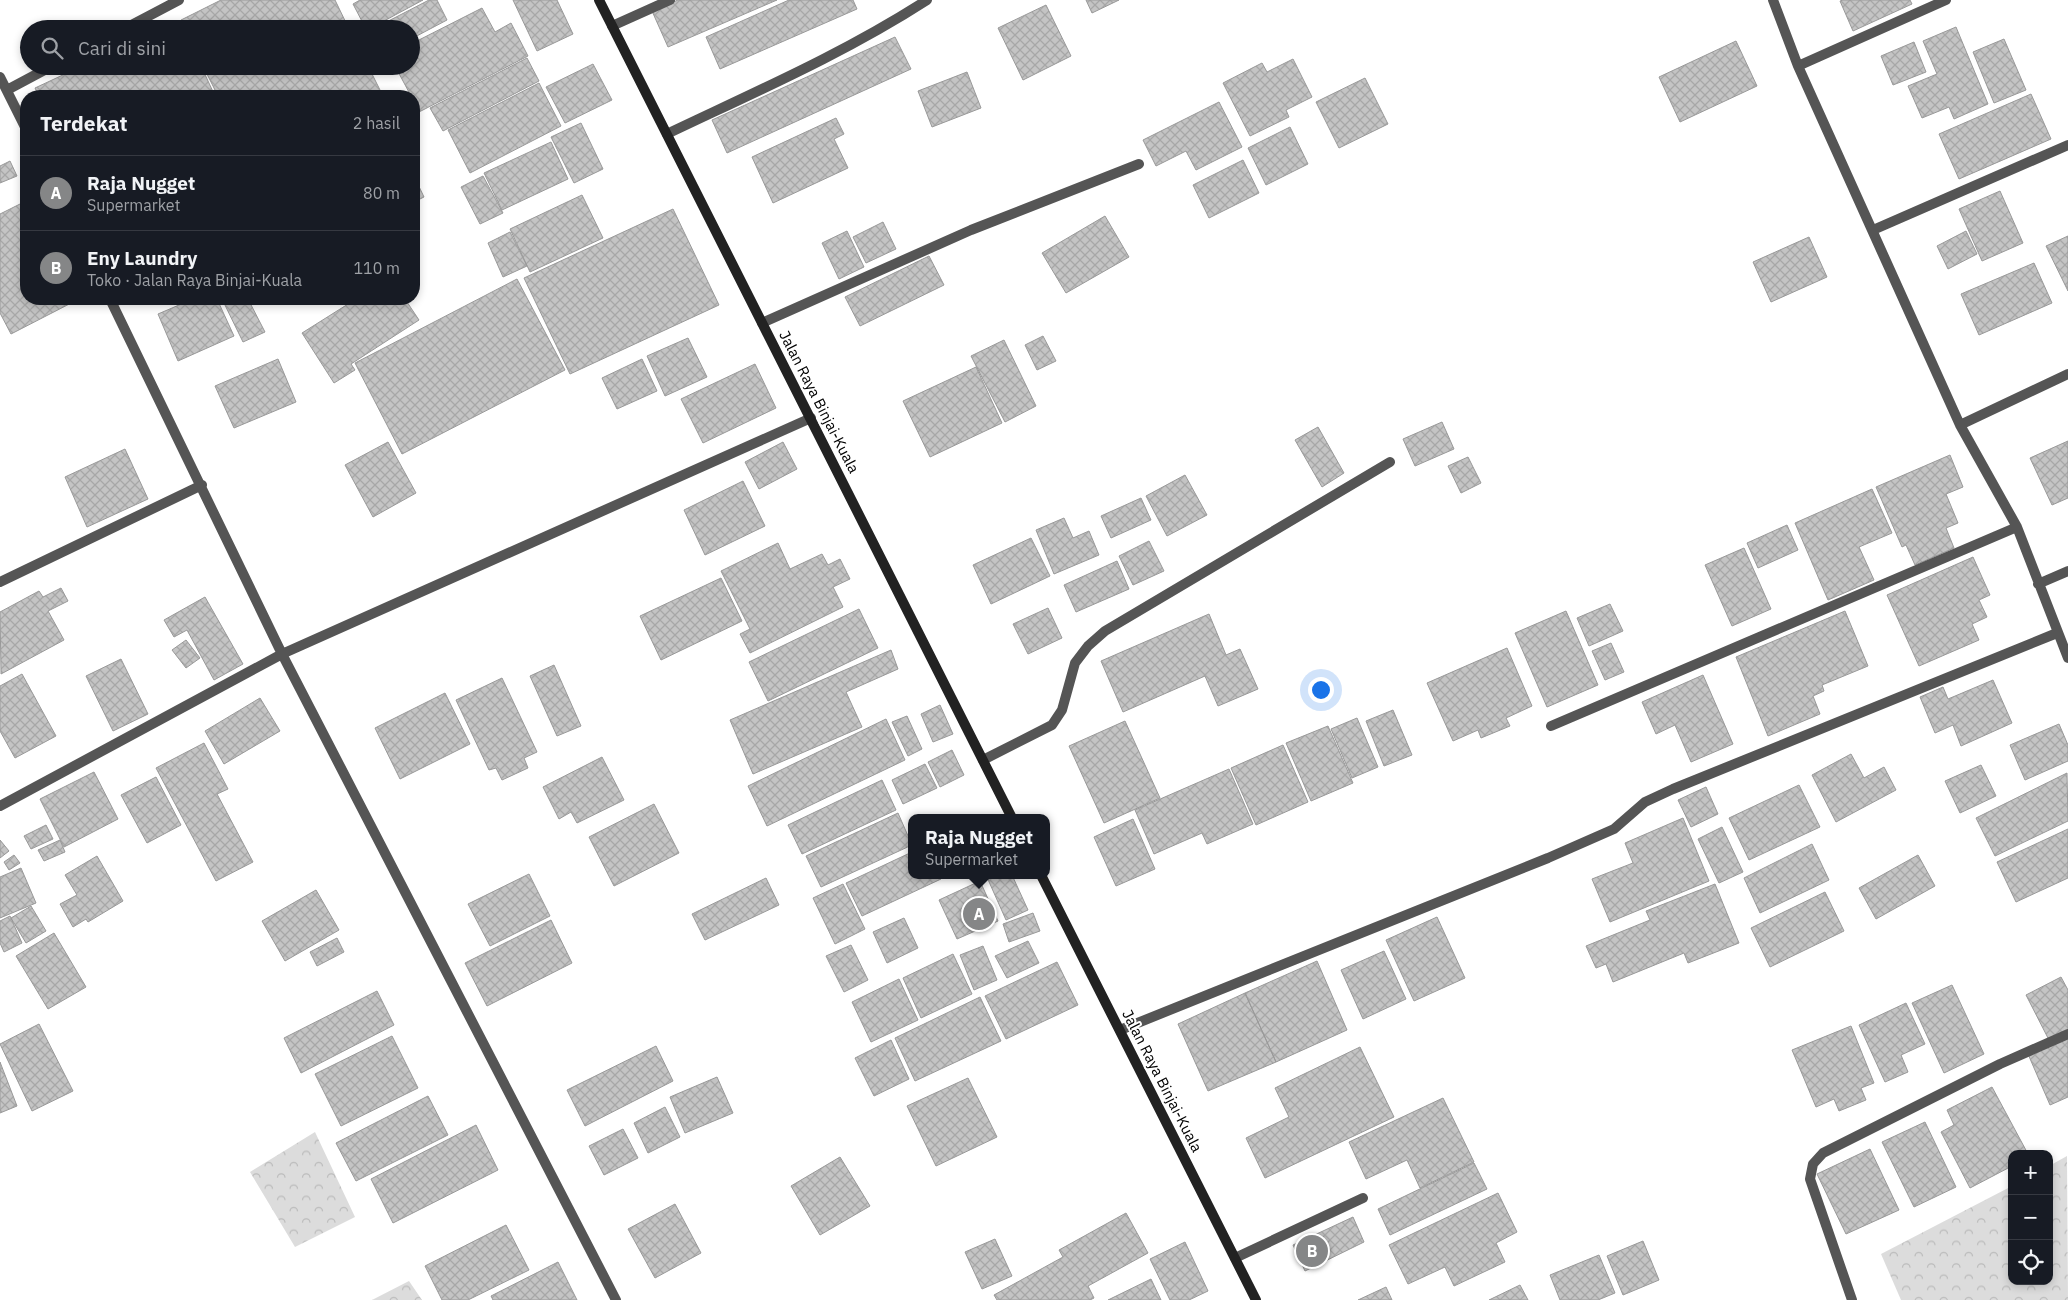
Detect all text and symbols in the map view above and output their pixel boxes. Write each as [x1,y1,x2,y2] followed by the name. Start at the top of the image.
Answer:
[20,20,420,75] search box
[38,34,66,62] icon: search
[78,36,166,60] text: Cari di sini
[40,109,128,137] text: Terdekat
[353,113,400,133] text: 2 hasil
[87,171,195,195] text: Raja Nugget
[51,183,61,203] text: A
[363,183,400,203] text: 80 m
[87,195,180,215] text: Supermarket
[87,246,197,270] text: Eny Laundry
[51,258,61,278] text: B
[353,258,400,278] text: 110 m
[87,270,302,290] text: Toko · Jalan Raya Binjai-Kuala
[775,327,864,476] street label: Jalan Raya Binjai-Kuala
[1308,677,1334,703] your location
[908,814,1050,879] popup
[925,825,1033,849] text: Raja Nugget
[925,849,1018,869] text: Supermarket
[963,895,995,933] pin: A
[1118,1006,1207,1155] street label: Jalan Raya Binjai-Kuala
[2008,1150,2053,1285] map controls
[2008,1150,2053,1195] button: +
[2008,1195,2053,1240] button: −
[1296,1232,1328,1270] pin: B
[2008,1240,2053,1285] button: locate

